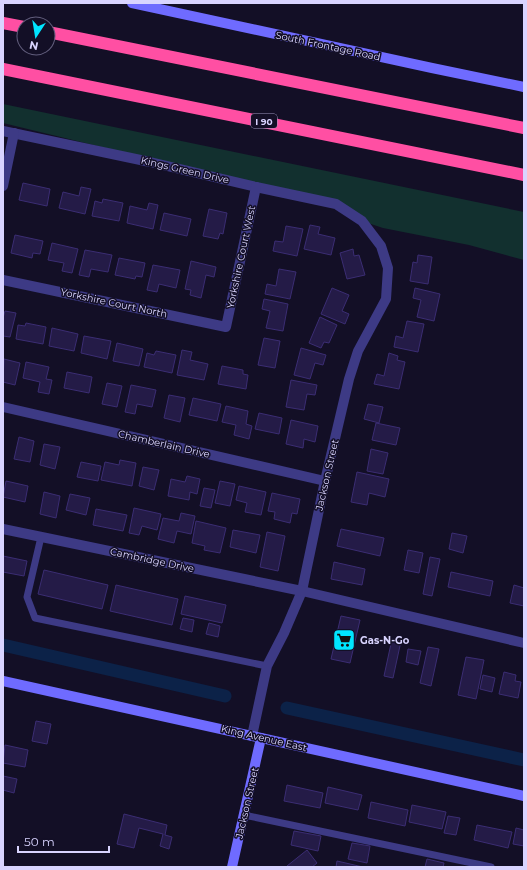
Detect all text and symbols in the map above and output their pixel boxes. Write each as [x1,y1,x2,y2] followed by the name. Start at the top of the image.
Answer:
[16,16,56,56] north arrow
[274,29,382,63] street label: South Frontage Road
[28,38,40,54] text: N
[251,114,277,128] road number: I 90
[140,154,230,186] street label: Kings Green Drive
[224,204,258,310] street label: Yorkshire Court West
[59,285,169,321] street label: Yorkshire Court North
[117,427,211,461] street label: Chamberlain Drive
[312,438,342,513] street label: Jackson Street
[109,545,195,575] street label: Cambridge Drive
[331,627,357,653] supermarket icon: Gas-N-Go
[360,634,410,647] place label: Gas-N-Go
[220,722,308,754] street label: King Avenue East
[232,766,262,841] street label: Jackson Street
[18,828,109,854] scale bar
[24,834,55,849] text: 50 m

